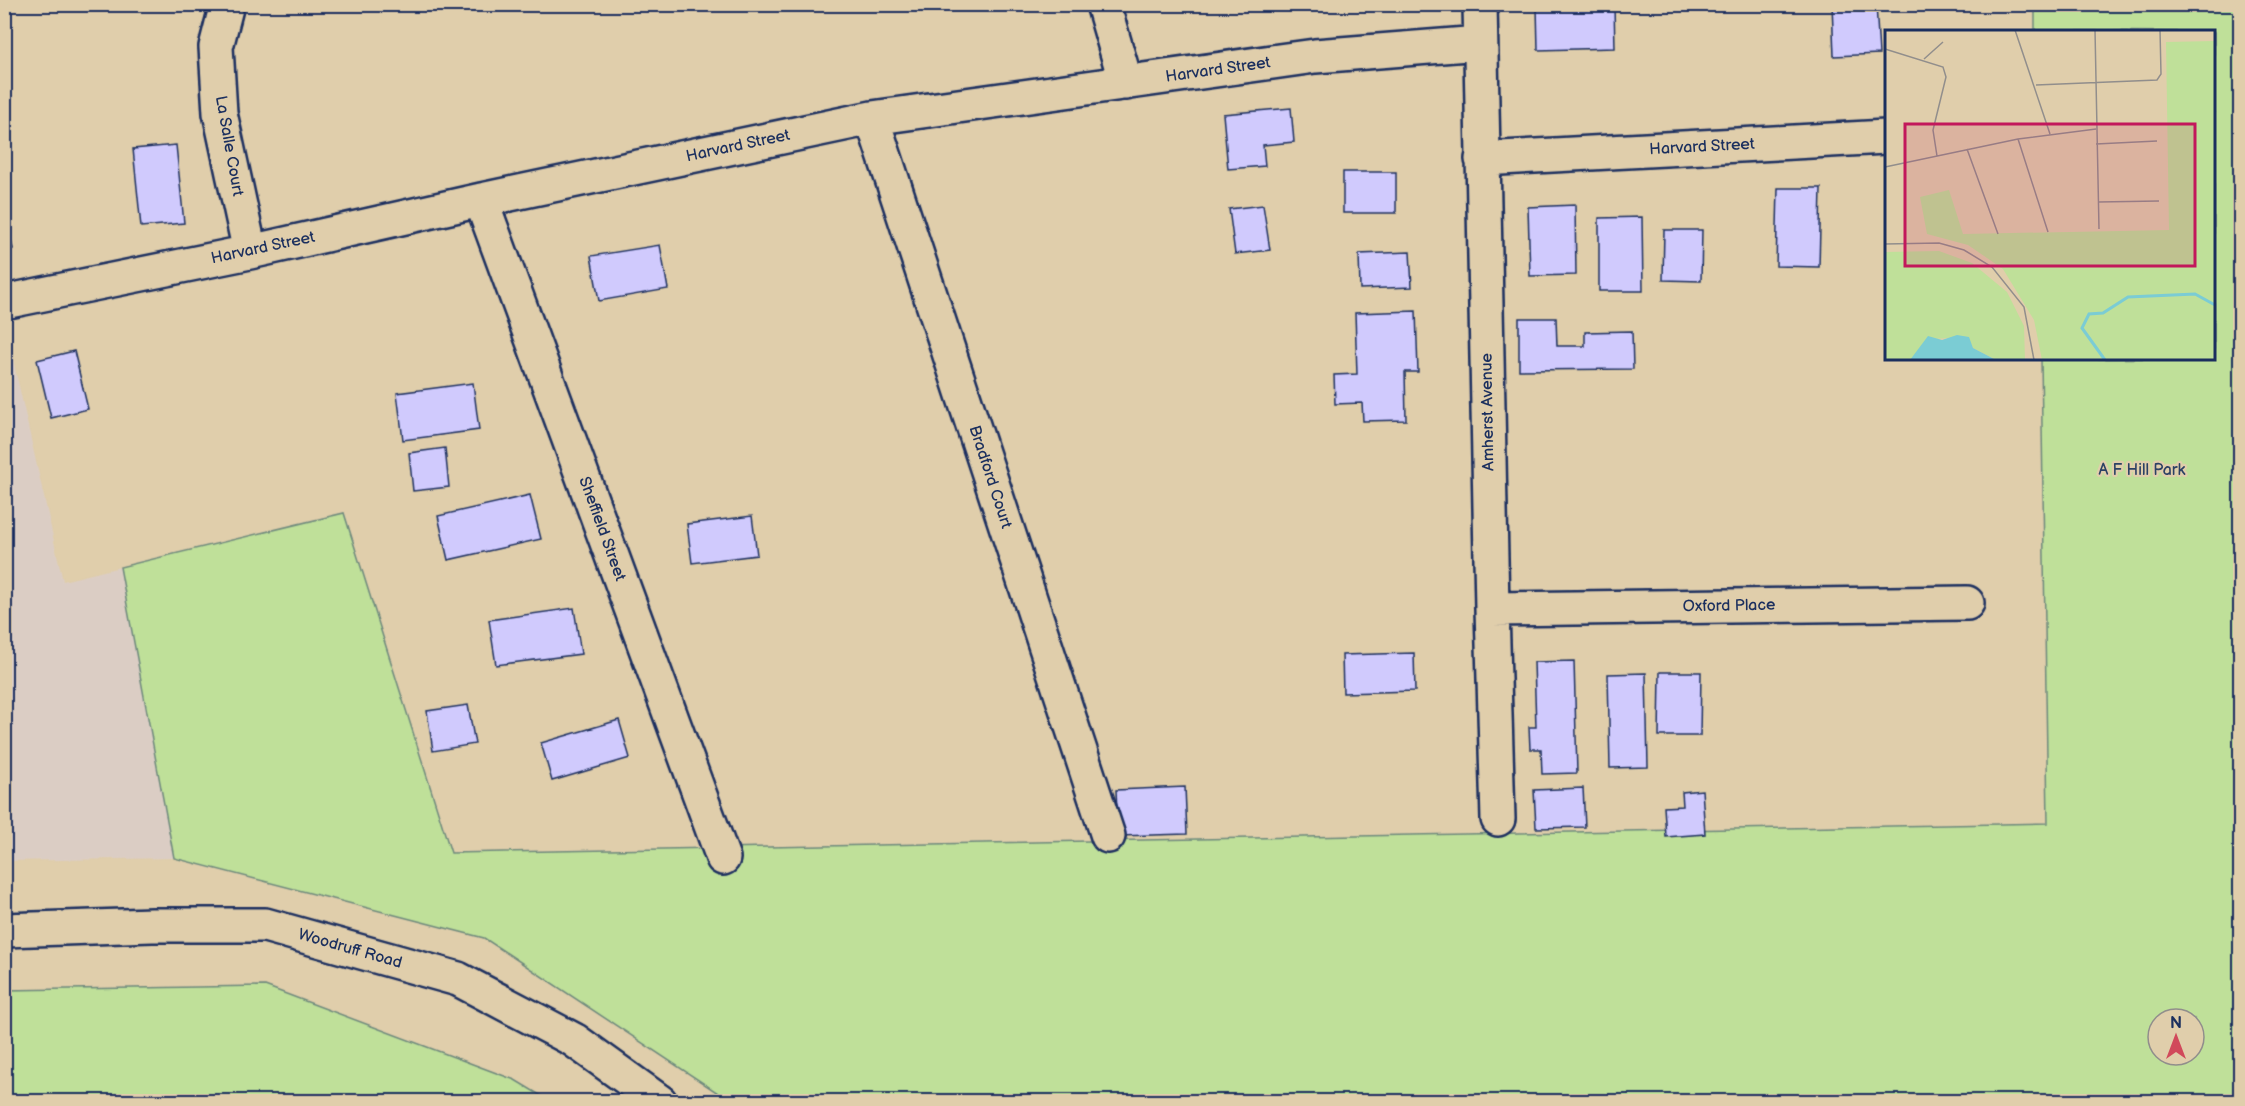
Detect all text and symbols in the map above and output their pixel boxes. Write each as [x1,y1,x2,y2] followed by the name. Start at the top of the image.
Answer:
[1885,30,2215,360] inset map
[1164,53,1272,87] street label: Harvard Street
[211,94,247,198] street label: La Salle Court
[684,126,792,166] street label: Harvard Street
[1649,135,1755,159] street label: Harvard Street
[209,228,317,268] street label: Harvard Street
[1477,352,1499,471] street label: Amherst Avenue
[964,423,1016,531] street label: Bradford Court
[2099,461,2186,480] park label: A F Hill Park
[574,474,630,584] street label: Sheffield Street
[1683,596,1776,616] street label: Oxford Place
[296,925,404,973] street label: Woodruff Road
[2146,1007,2206,1067] north arrow
[2170,1014,2182,1033] text: N

